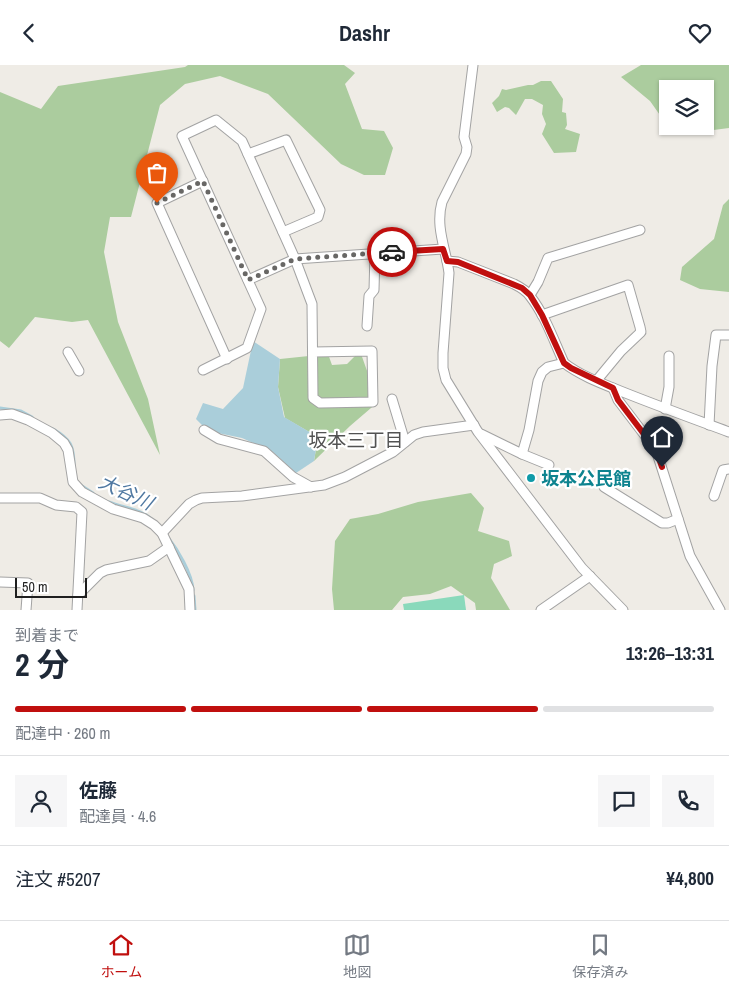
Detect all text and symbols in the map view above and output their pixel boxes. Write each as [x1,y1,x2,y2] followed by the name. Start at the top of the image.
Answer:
[339,18,390,48] text: Dashr
[15,19,43,47] icon: back
[686,19,714,47] icon: heart
[659,80,714,135] map controls
[659,80,714,135] button: layers
[136,152,178,203] pin
[143,159,171,187] icon: bag
[367,227,417,277] courier
[378,238,406,266] icon: car
[641,416,683,467] pin
[648,423,676,451] icon: home
[308,427,404,453] district label: 坂本三丁目
[541,466,631,491] place label: 坂本公民館
[95,468,159,517] water label: 大谷川
[525,472,537,484] marker: 坂本公民館
[15,575,88,598] scale bar
[22,578,48,596] text: 50 m
[15,624,79,646] text: 到着まで
[626,640,714,666] text: 13:26–13:31
[15,643,69,686] text: 2 分
[15,722,110,744] text: 配達中 · 260 m
[15,775,67,827] button: person
[598,775,650,827] button: chat
[662,775,714,827] button: phone
[79,777,117,803] text: 佐藤
[79,805,156,827] text: 配達員 · 4.6
[666,865,714,891] text: ¥4,800
[15,866,101,892] text: 注文 #5207
[101,931,142,981] tab: ホーム
[343,931,371,981] tab: 地図
[572,931,628,981] tab: 保存済み

